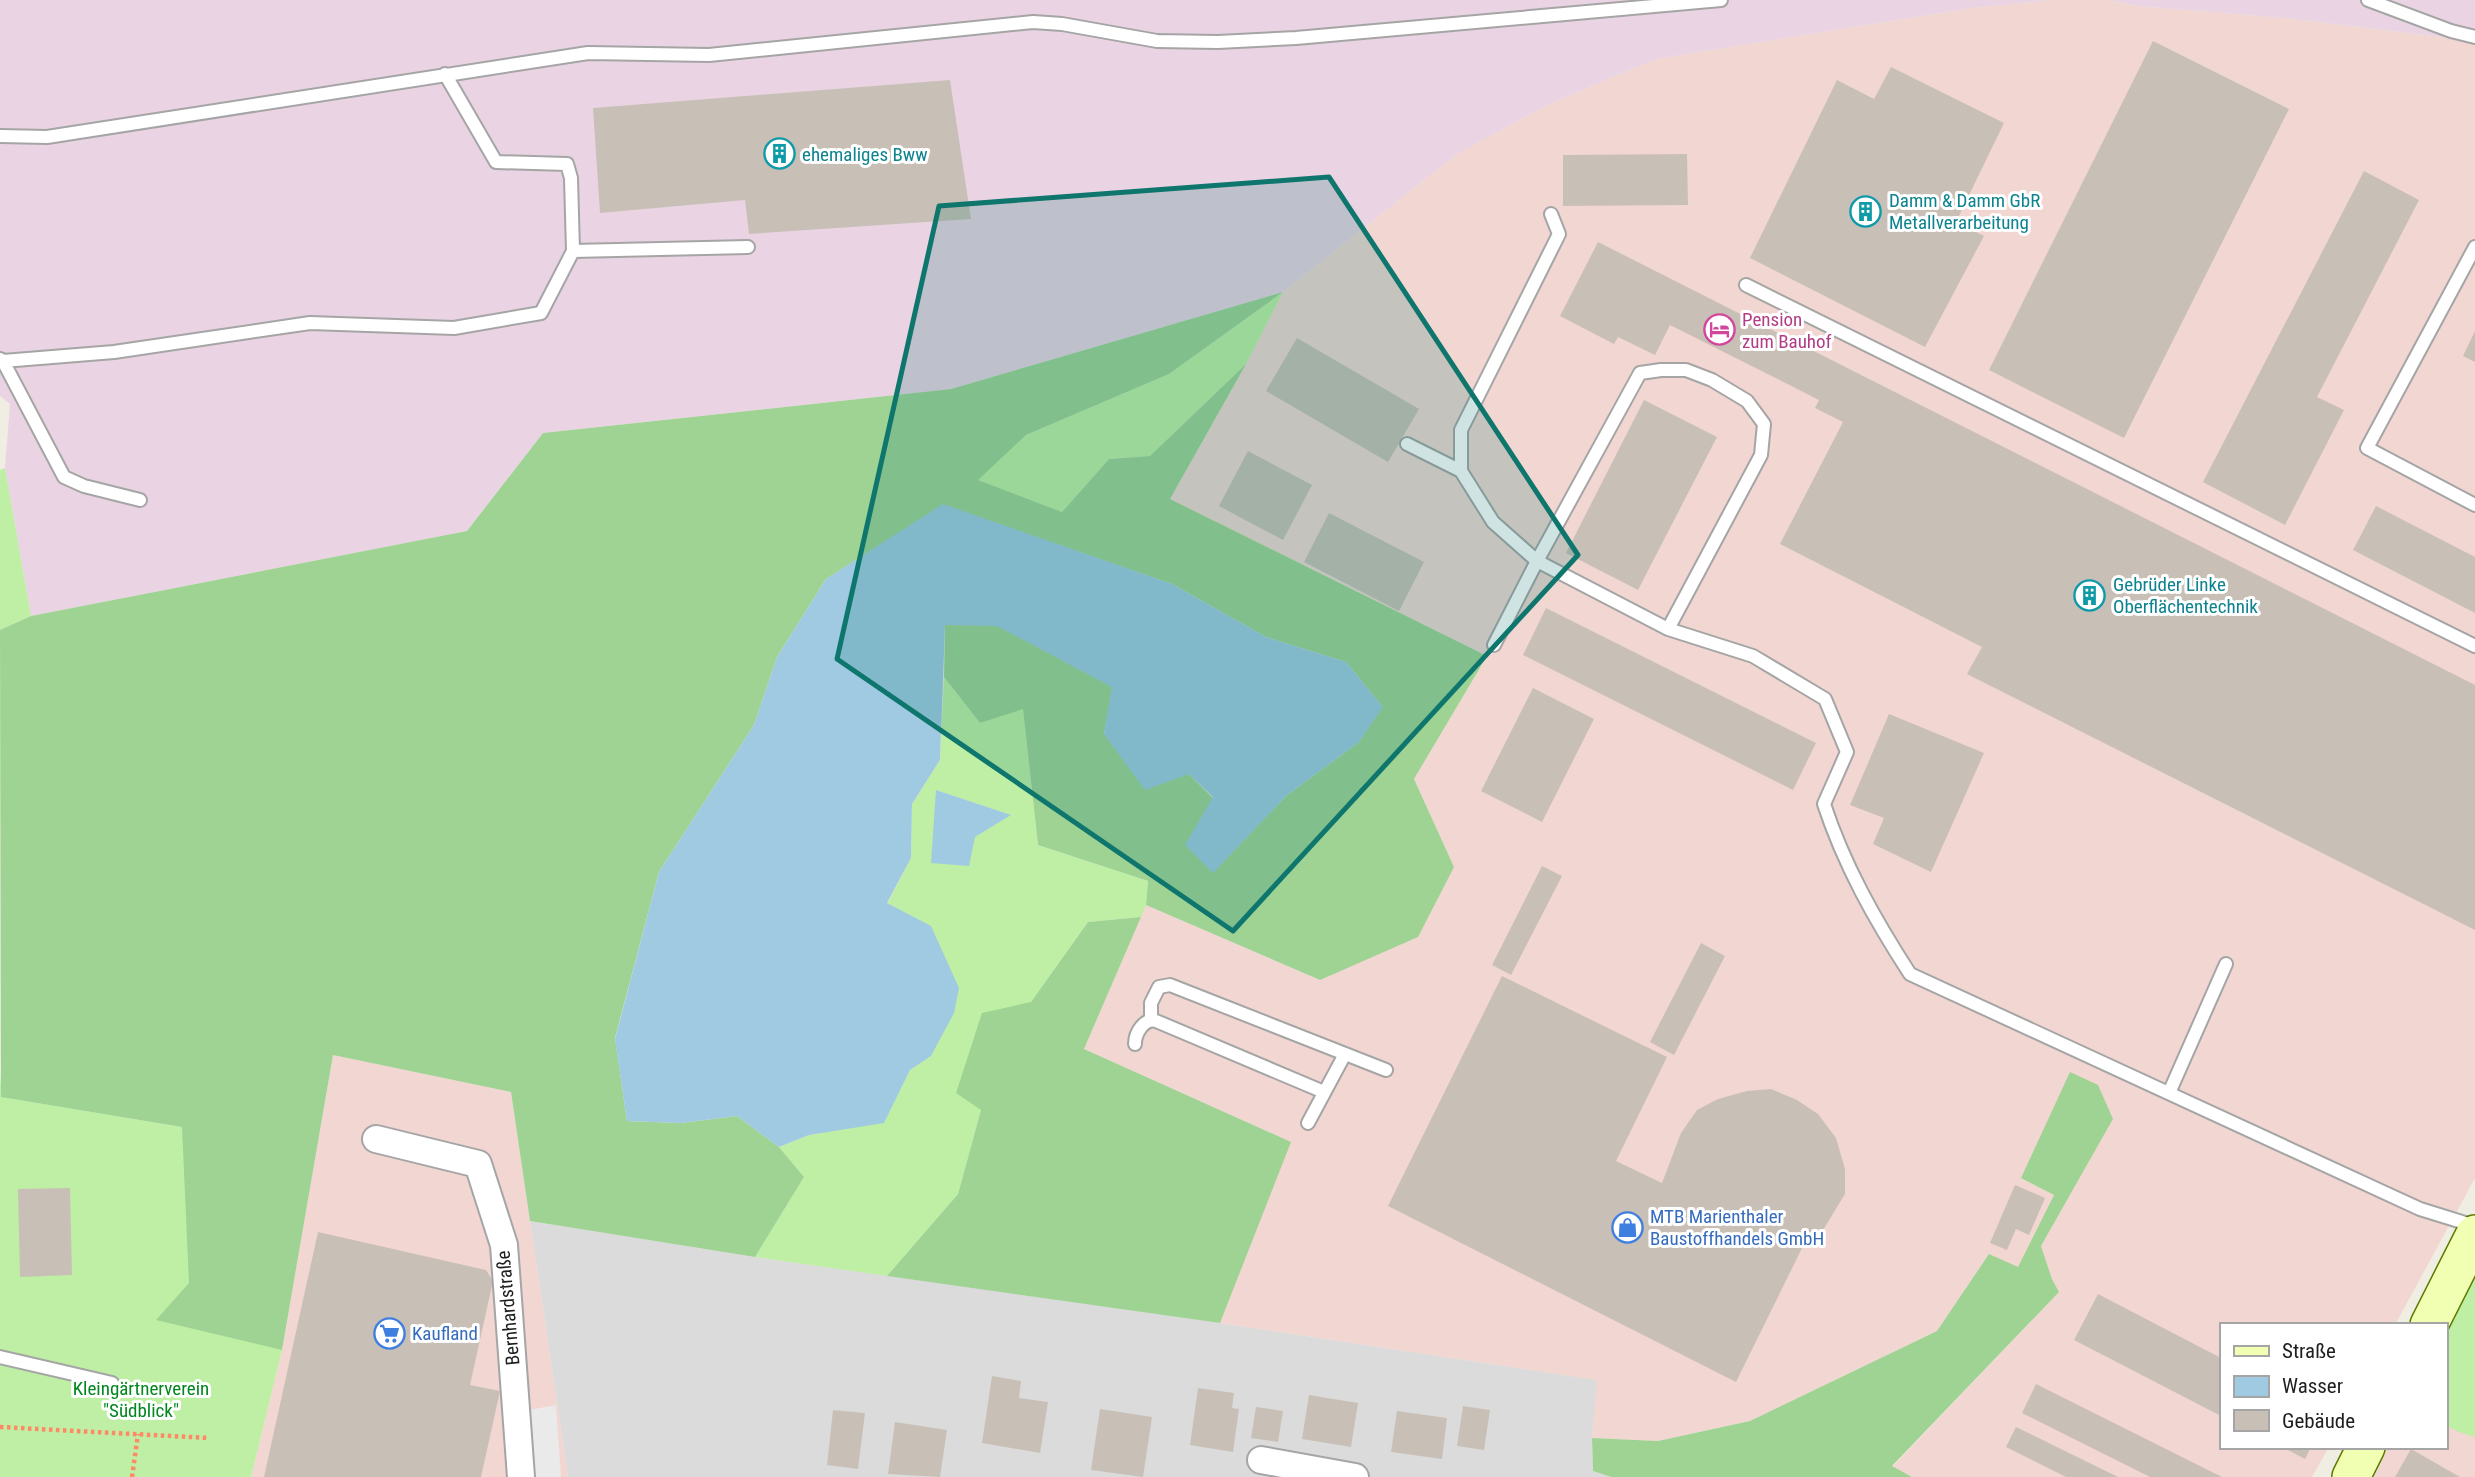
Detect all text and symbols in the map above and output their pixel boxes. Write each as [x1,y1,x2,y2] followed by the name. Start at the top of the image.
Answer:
[762,137,796,171] building icon: ehemaliges Bww
[802,143,928,166] place label: ehemaliges Bww
[1889,189,2040,234] place label: Damm & Damm GbR Metallverarbeitung
[1849,194,1883,228] building icon: Damm & Damm GbR Metallverarbeitung
[1742,308,1832,353] place label: Pension zum Bauhof
[1702,313,1736,347] hotel icon: Pension zum Bauhof
[2113,573,2258,618] place label: Gebrüder Linke Oberflächentechnik
[2073,578,2107,612] building icon: Gebrüder Linke Oberflächentechnik
[1650,1205,1824,1250] place label: MTB Marienthaler Baustoffhandels GmbH
[1610,1210,1644,1244] shop icon: MTB Marienthaler Baustoffhandels GmbH
[492,1250,524,1366] street label: Bernhardstraße
[372,1316,406,1350] supermarket icon: Kaufland
[412,1322,478,1345] place label: Kaufland
[2220,1323,2447,1449] legend
[2282,1339,2336,1363] text: Straße
[2282,1374,2343,1398] text: Wasser
[73,1377,209,1422] park label: Kleingärtnerverein "Südblick"
[2282,1409,2355,1433] text: Gebäude

